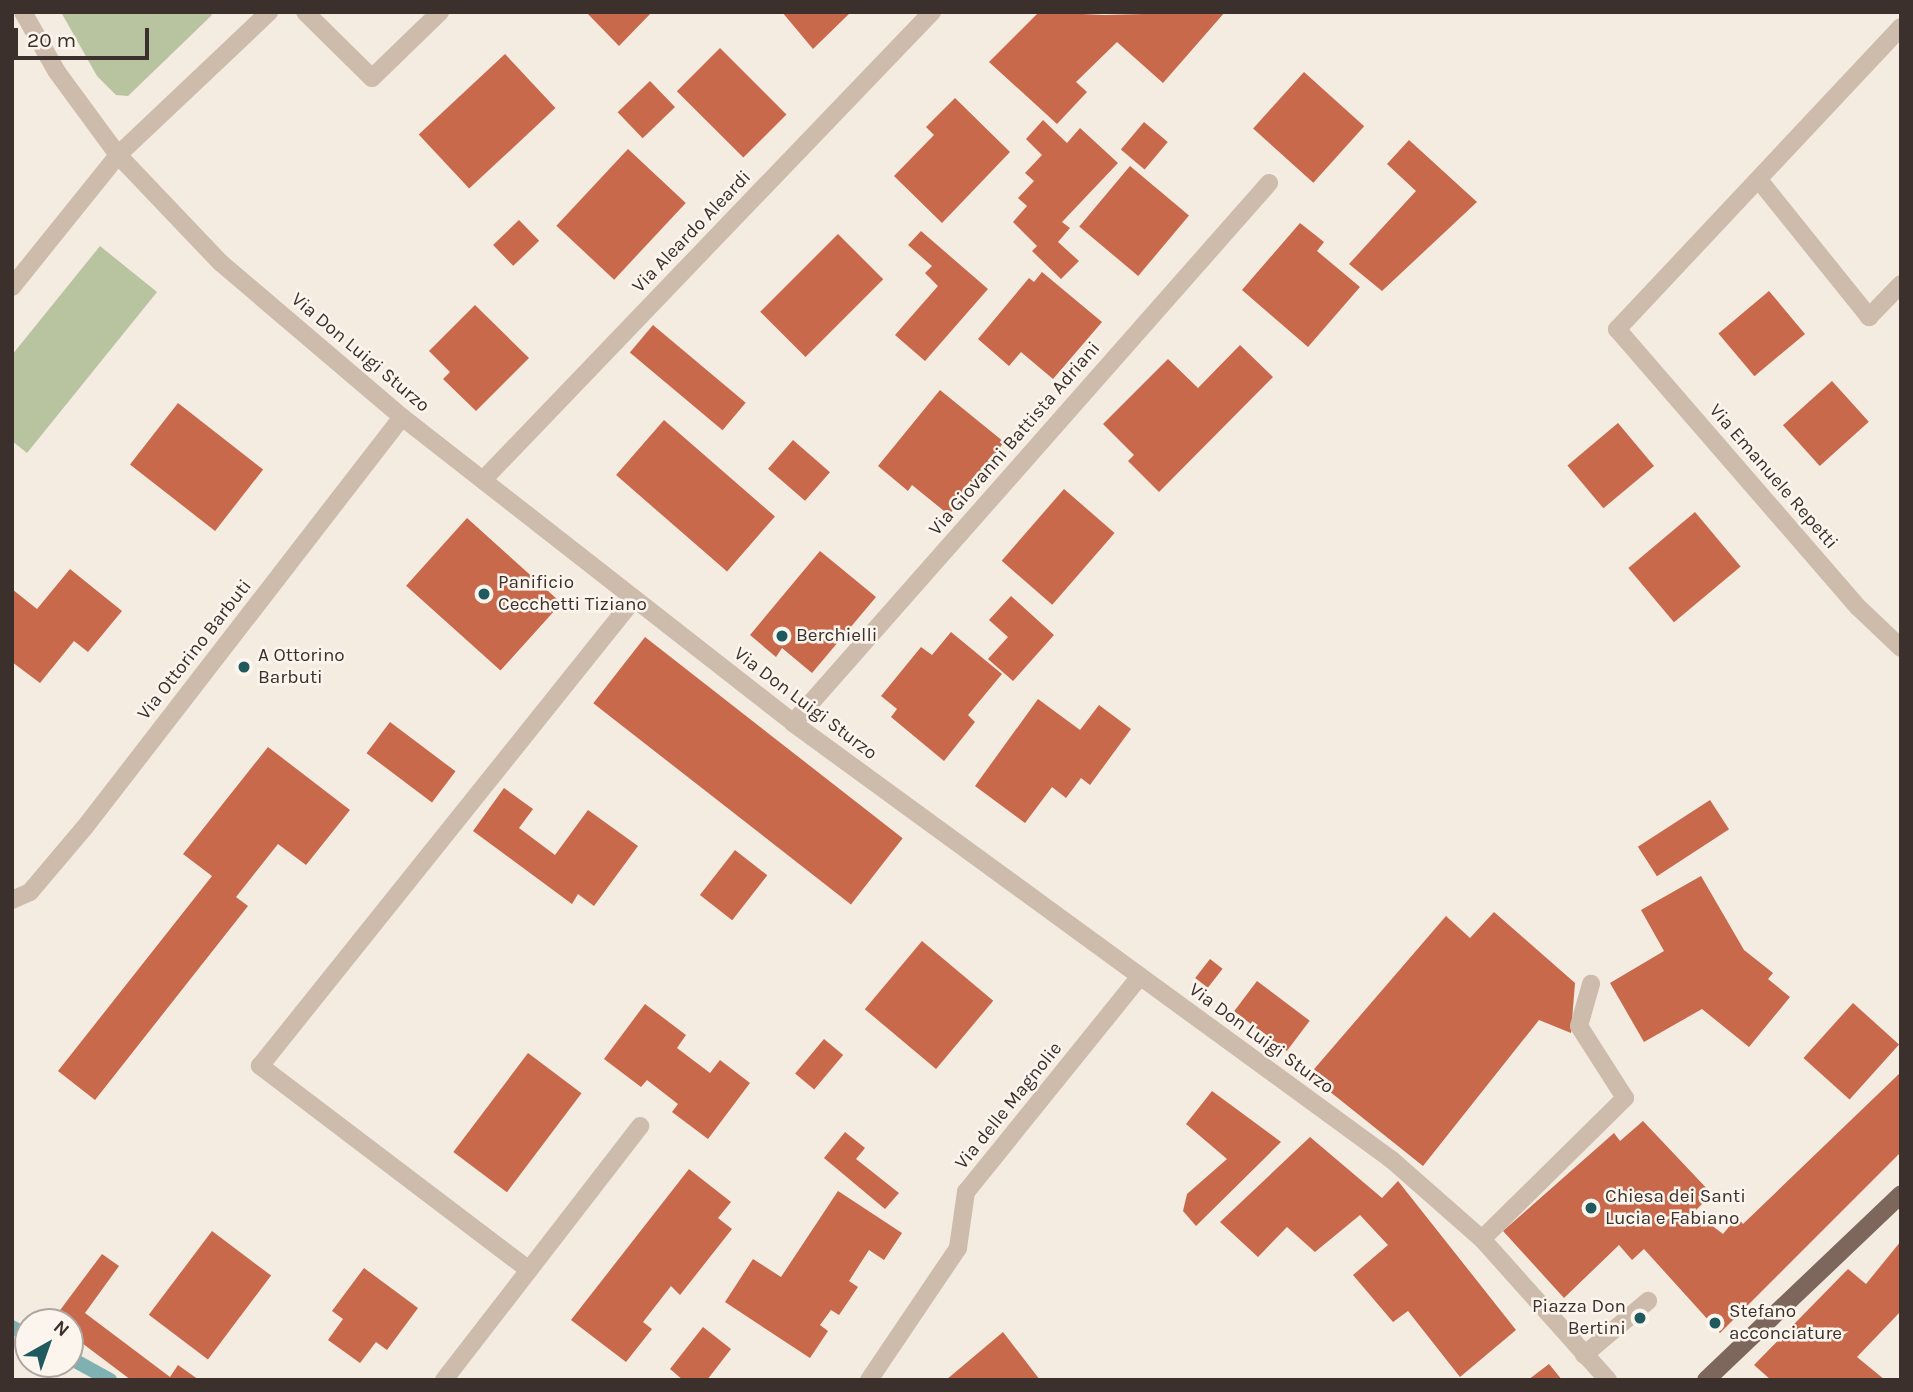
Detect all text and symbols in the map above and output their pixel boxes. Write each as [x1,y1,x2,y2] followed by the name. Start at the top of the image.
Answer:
[18,14,152,58] scale bar
[27,28,76,52] text: 20 m
[628,166,756,298] street label: Via Aleardo Aleardi
[286,288,434,418] street label: Via Don Luigi Sturzo
[925,337,1105,541] street label: Via Giovanni Battista Adriani
[1704,400,1842,554] street label: Via Emanuele Repetti
[498,572,647,616] place label: Panificio Cecchetti Tiziano
[133,575,257,725] street label: Via Ottorino Barbuti
[476,586,492,602] marker: Panificio Cecchetti Tiziano
[796,625,877,647] place label: Berchielli
[774,628,790,644] marker: Berchielli
[729,643,881,765] street label: Via Don Luigi Sturzo
[258,645,345,689] place label: A Ottorino Barbuti
[236,659,252,675] marker: A Ottorino Barbuti
[1184,979,1338,1099] street label: Via Don Luigi Sturzo
[951,1038,1067,1174] street label: Via delle Magnolie
[1605,1186,1746,1230] place label: Chiesa dei Santi Lucia e Fabiano
[1583,1200,1599,1216] marker: Chiesa dei Santi Lucia e Fabiano
[1532,1296,1626,1340] place label: Piazza Don Bertini
[1729,1301,1842,1345] place label: Stefano acconciature
[14,1308,84,1378] north arrow
[1632,1310,1648,1326] marker: Piazza Don Bertini
[1707,1315,1723,1331] marker: Stefano acconciature
[49,1316,74,1341] text: N

